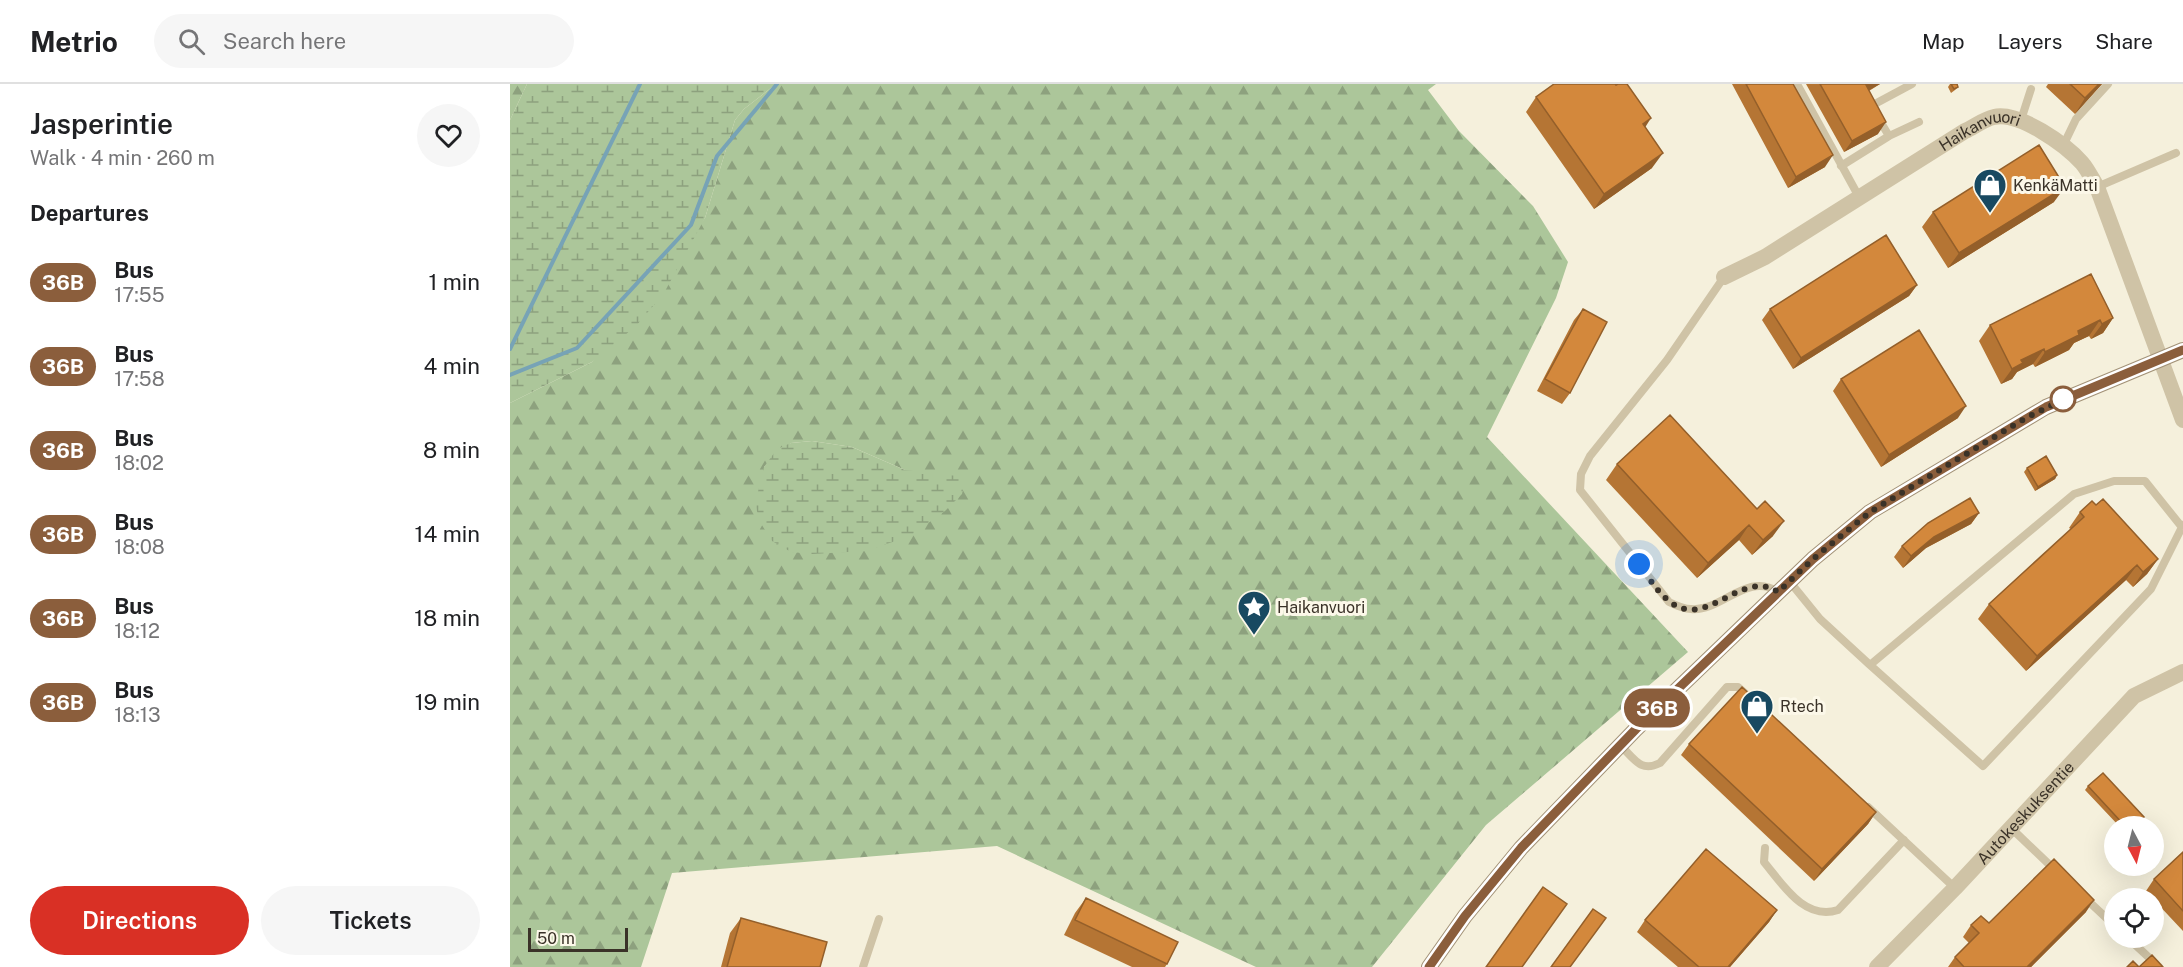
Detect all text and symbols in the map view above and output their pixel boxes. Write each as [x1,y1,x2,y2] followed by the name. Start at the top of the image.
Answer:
[154,14,574,68] search box
[30,25,118,58] text: Metrio
[175,25,208,58] icon: search
[223,28,346,54] text: Search here
[1922,29,1965,54] text: Map
[1998,29,2062,54] text: Layers
[2095,29,2153,54] text: Share
[417,104,480,167] button: heart
[30,107,173,140] text: Jasperintie
[1935,107,2023,155] street label: Haikanvuori
[30,146,215,170] text: Walk · 4 min · 260 m
[1972,167,2008,214] shop icon: KenkäMatti
[2013,176,2098,195] place label: KenkäMatti
[30,200,149,226] text: Departures
[114,257,154,283] text: Bus
[428,269,480,295] text: 1 min
[42,270,84,295] text: 36B
[114,283,164,307] text: 17:55
[114,341,154,367] text: Bus
[424,353,480,379] text: 4 min
[42,354,84,379] text: 36B
[114,367,165,391] text: 17:58
[2050,386,2076,412] unlabelled marker
[114,425,154,451] text: Bus
[423,437,480,463] text: 8 min
[42,438,84,463] text: 36B
[114,451,164,475] text: 18:02
[114,509,154,535] text: Bus
[415,521,480,547] text: 14 min
[42,522,84,547] text: 36B
[114,535,165,559] text: 18:08
[1624,549,1654,579] your location
[1236,589,1272,636] place icon: Haikanvuori
[114,593,154,619] text: Bus
[1277,598,1365,617] place label: Haikanvuori
[414,605,480,631] text: 18 min
[42,606,84,631] text: 36B
[114,619,160,643] text: 18:12
[114,677,154,703] text: Bus
[1622,688,1692,728] line badge: 36B
[1739,688,1775,735] shop icon: Rtech
[415,689,480,715] text: 19 min
[42,690,84,715] text: 36B
[1636,696,1678,721] text: 36B
[1780,697,1824,716] place label: Rtech
[114,703,161,727] text: 18:13
[1973,757,2078,868] street label: Autokeskuksentie
[2104,816,2164,876] north arrow
[2104,816,2164,948] map controls
[30,886,249,955] button: Directions
[261,886,480,955] button: Tickets
[2104,888,2164,948] button: locate
[528,925,628,952] scale bar
[537,929,575,948] text: 50 m

